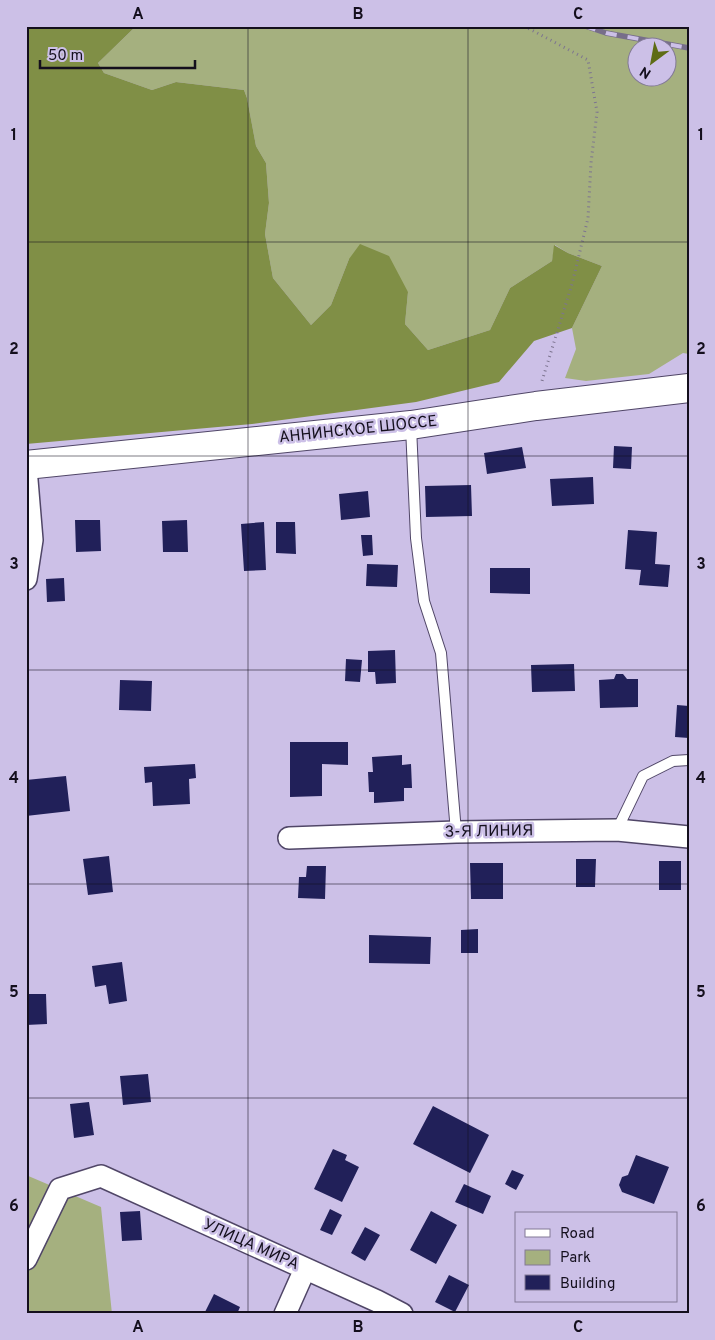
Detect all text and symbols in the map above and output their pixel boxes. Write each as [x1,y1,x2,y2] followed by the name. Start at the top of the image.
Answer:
[132,5,144,25] text: A
[352,5,364,25] text: B
[573,5,583,25] text: C
[40,38,195,70] scale bar
[628,38,678,88] north arrow
[48,47,83,66] text: 50 m
[637,62,655,82] text: N
[11,126,17,146] text: 1
[698,126,704,146] text: 1
[9,340,19,360] text: 2
[696,340,706,360] text: 2
[278,412,438,448] street label: АННИНСКОЕ ШОССЕ
[9,555,19,575] text: 3
[696,555,706,575] text: 3
[9,769,19,789] text: 4
[696,769,706,789] text: 4
[445,821,533,843] street label: 3-Я ЛИНИЯ
[9,983,19,1003] text: 5
[696,983,706,1003] text: 5
[9,1197,19,1217] text: 6
[696,1197,706,1217] text: 6
[515,1212,678,1302] legend
[200,1215,302,1275] street label: УЛИЦА МИРА
[560,1225,595,1244] text: Road
[560,1249,591,1268] text: Park
[560,1275,615,1294] text: Building
[132,1318,144,1338] text: A
[352,1318,364,1338] text: B
[573,1318,583,1338] text: C

